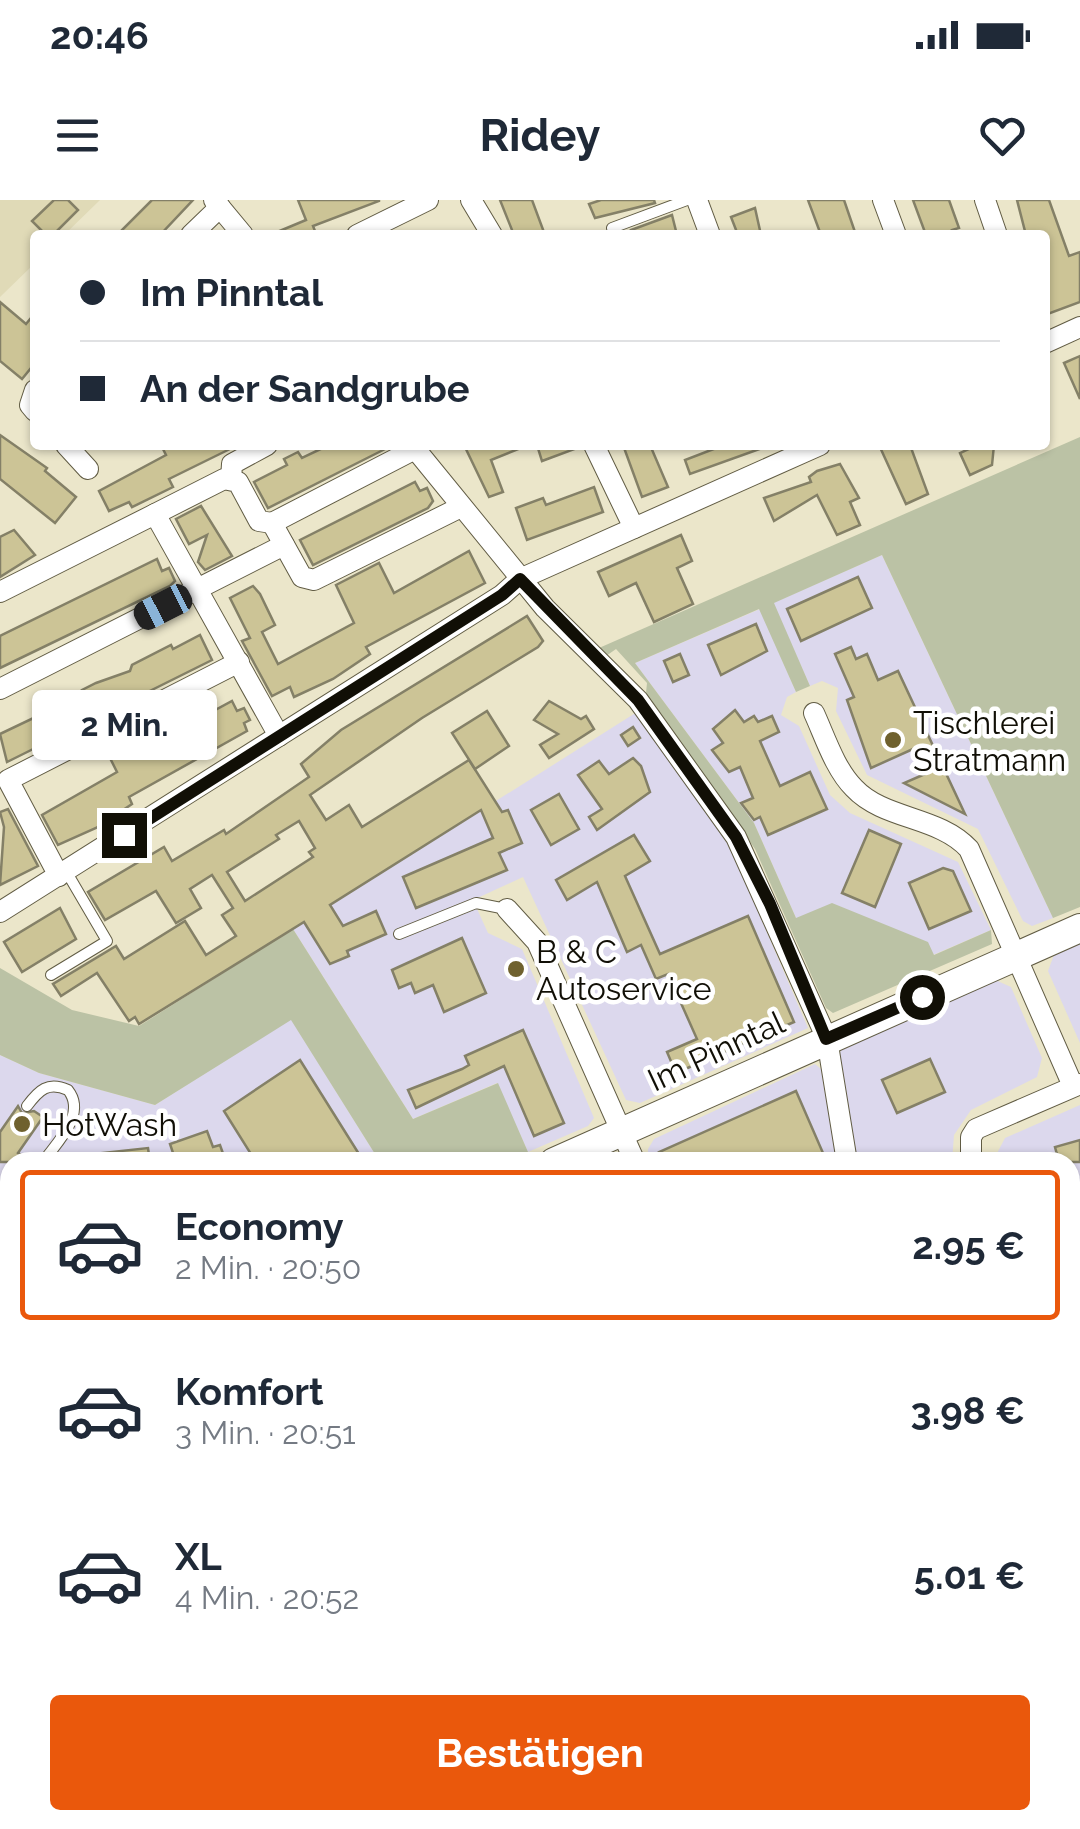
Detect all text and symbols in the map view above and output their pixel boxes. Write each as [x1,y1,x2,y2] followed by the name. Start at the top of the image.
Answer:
[50,13,149,58] text: 20:46
[50,108,105,163] icon: menu
[975,108,1030,163] icon: heart
[479,109,601,162] text: Ridey
[140,270,323,315] text: Im Pinntal
[140,366,470,411] text: An der Sandgrube
[129,580,197,634] car
[32,690,216,760] callout: 2 Min.
[913,704,1066,778] place label: Tischlerei Stratmann
[80,706,169,743] text: 2 Min.
[882,729,904,751] marker: Tischlerei Stratmann
[102,813,147,858] route end
[536,933,711,1007] place label: B & C Autoservice
[505,958,527,980] marker: B & C Autoservice
[900,975,945,1020] route start
[642,1003,790,1099] street label: Im Pinntal
[42,1106,177,1143] place label: HotWash
[11,1113,33,1135] marker: HotWash
[55,1200,145,1290] icon: car
[175,1204,344,1249] text: Economy
[912,1223,1025,1268] text: 2.95 €
[175,1249,361,1286] text: 2 Min. · 20:50
[55,1365,145,1455] icon: car
[175,1369,324,1414] text: Komfort
[910,1388,1025,1433] text: 3.98 €
[175,1414,356,1451] text: 3 Min. · 20:51
[55,1530,145,1620] icon: car
[175,1534,222,1579] text: XL
[914,1553,1025,1598] text: 5.01 €
[175,1579,359,1616] text: 4 Min. · 20:52
[50,1695,1030,1810] button: Bestätigen

